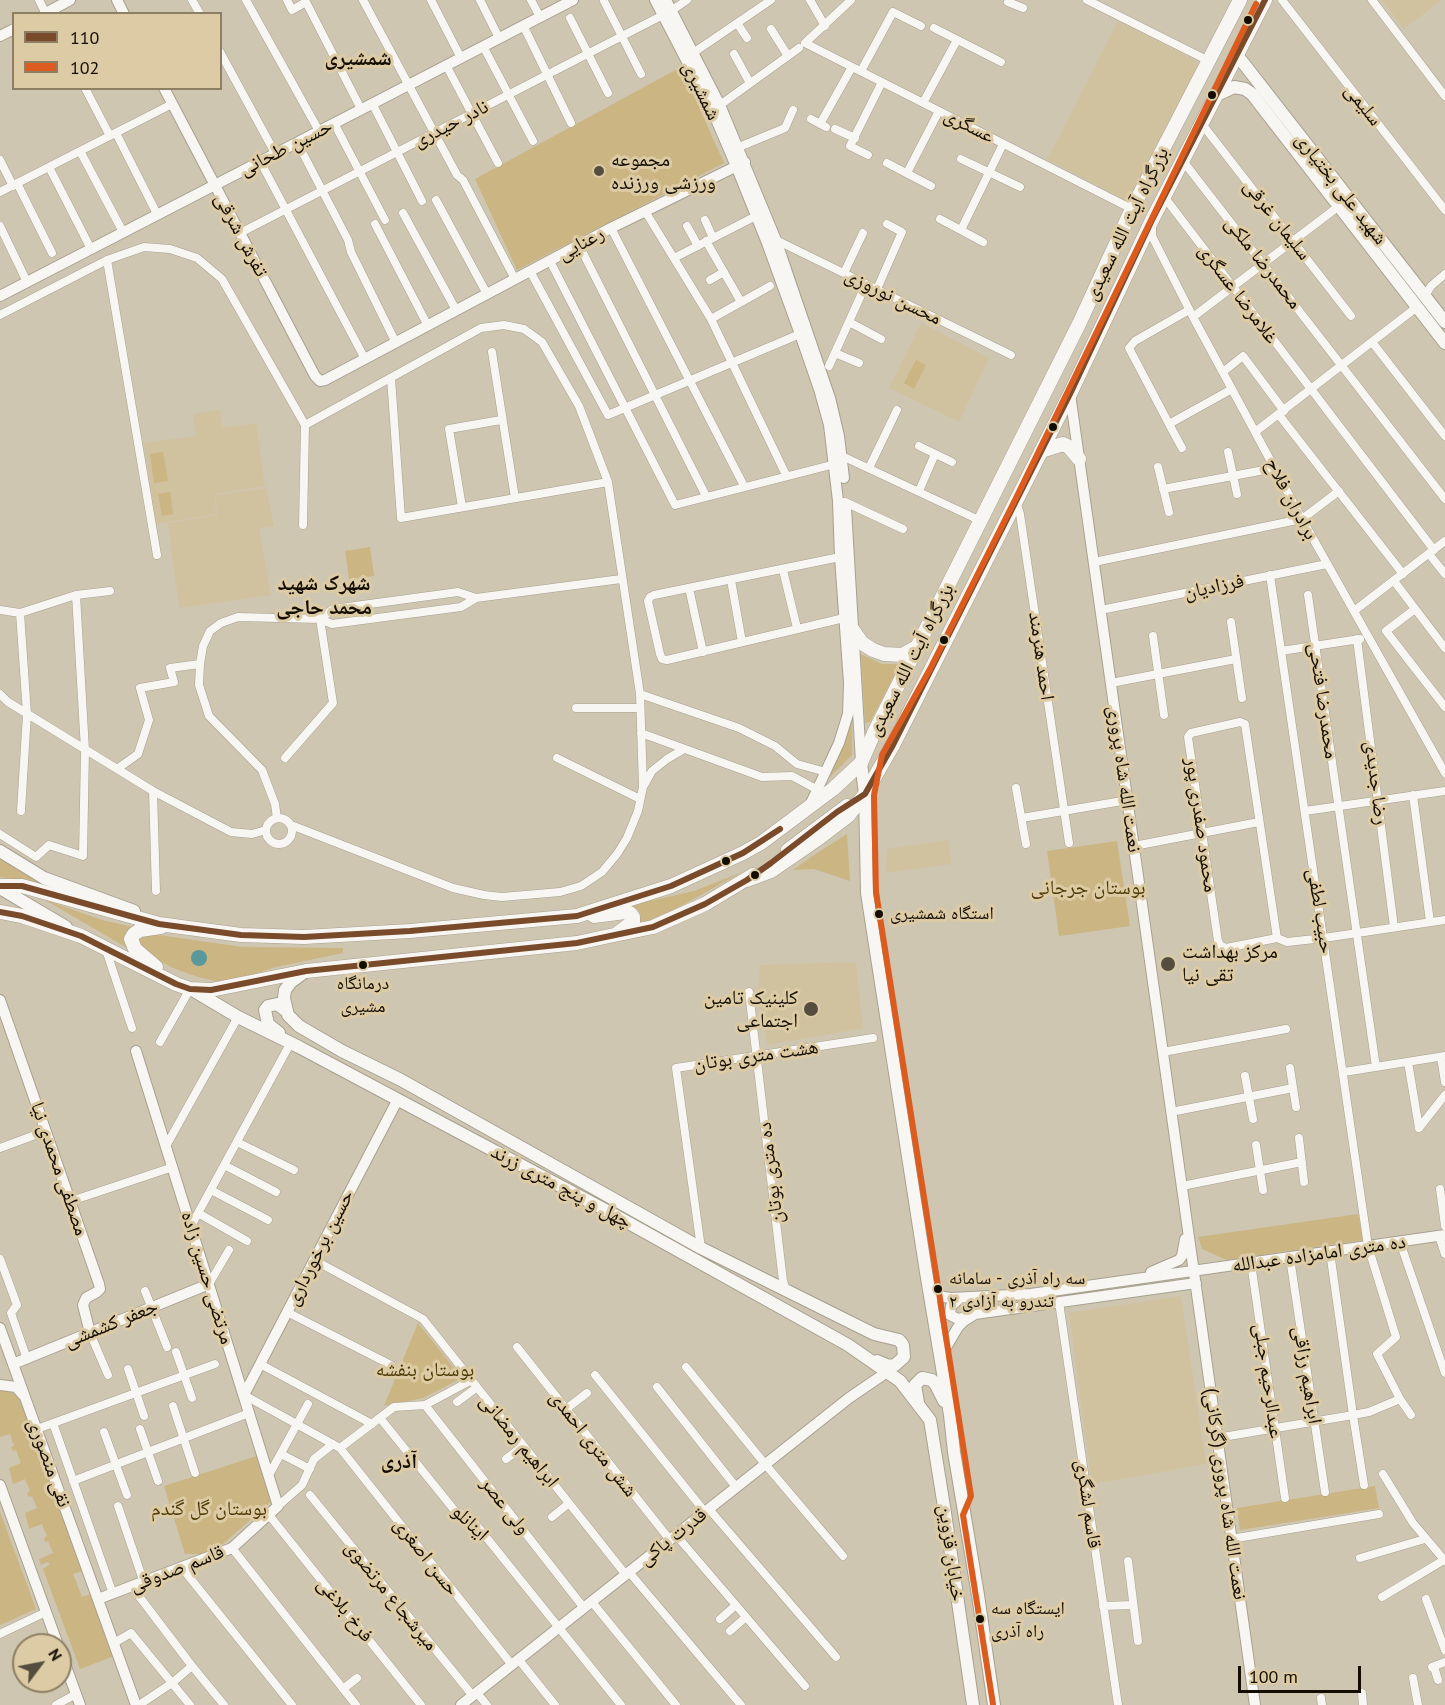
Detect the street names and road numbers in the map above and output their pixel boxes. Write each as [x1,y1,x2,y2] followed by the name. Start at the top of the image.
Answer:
[677,58,725,124] street label: شمشیری
[1339,79,1387,131] street label: سلیمی
[409,95,493,153] street label: نادر حیدری
[940,103,998,149] street label: عسگری
[236,114,336,182] street label: حسین طحانی
[1290,128,1392,250] street label: شهید علی بختیاری
[1079,143,1175,305] street label: بزرگراه آیت الله سعیدی
[1238,175,1316,265] street label: سلیمان غرقی
[209,189,273,281] street label: تفرش شرقی
[1219,212,1307,314] street label: محمدرضا ملکی
[554,222,608,266] street label: رعنایی
[1193,239,1283,349] street label: غلامرضا عسگری
[841,263,945,331] street label: محسن نوروزی
[1259,454,1323,544] street label: برادران فلاح
[1182,569,1246,605] street label: فرزادیان
[862,580,960,740] street label: بزرگراه آیت الله سعیدی
[1023,610,1059,702] street label: احمد هنرمند
[1303,642,1343,760] street label: محمدرضا فتحی
[1102,704,1146,854] street label: نعمت الله شاه پروری
[1359,739,1393,827] street label: رضا جدیدی
[1180,756,1222,894] street label: محمود صفدری پور
[1301,867,1339,955] street label: حبیب لطفی
[692,1035,820,1077] street label: هشت متری بوتان
[25,1099,93,1239] street label: مصطفی محمدی نیا
[753,1121,789,1225] street label: ده متری بوتان
[486,1140,636,1234] street label: چهل و پنج متری زرند
[281,1186,359,1310] street label: حسین برخورداری
[175,1209,239,1347] street label: مرتضی حسین زاده
[1231,1230,1407,1278] street label: ده متری امامزاده عبدالله
[61,1294,161,1354] street label: جعفر کشمشی
[1248,1322,1288,1440] street label: عبدالرحیم جبلی
[1287,1324,1327,1426] street label: ابراهیم رزاقی
[544,1386,642,1502] street label: شش متری احمدی
[1198,1387,1252,1601] street label: نعمت الله شاه پروری (گرکانی)
[474,1390,564,1492] street label: ابراهیم رمضانی
[22,1416,76,1510] street label: نقی منصوری
[1070,1458,1106,1550] street label: قاسم لشگری
[475,1472,535,1540] street label: ولی عصر
[446,1500,494,1546] street label: اینانلو
[634,1503,712,1571] street label: قدرت پاکی
[932,1503,970,1603] street label: خیابان قزوین
[388,1513,464,1601] street label: حسن اصغری
[339,1536,443,1656] street label: میرشجاع مرتضوی
[126,1540,228,1598] street label: قاسم صدوقی
[312,1573,378,1647] street label: فرخ بلاغی

